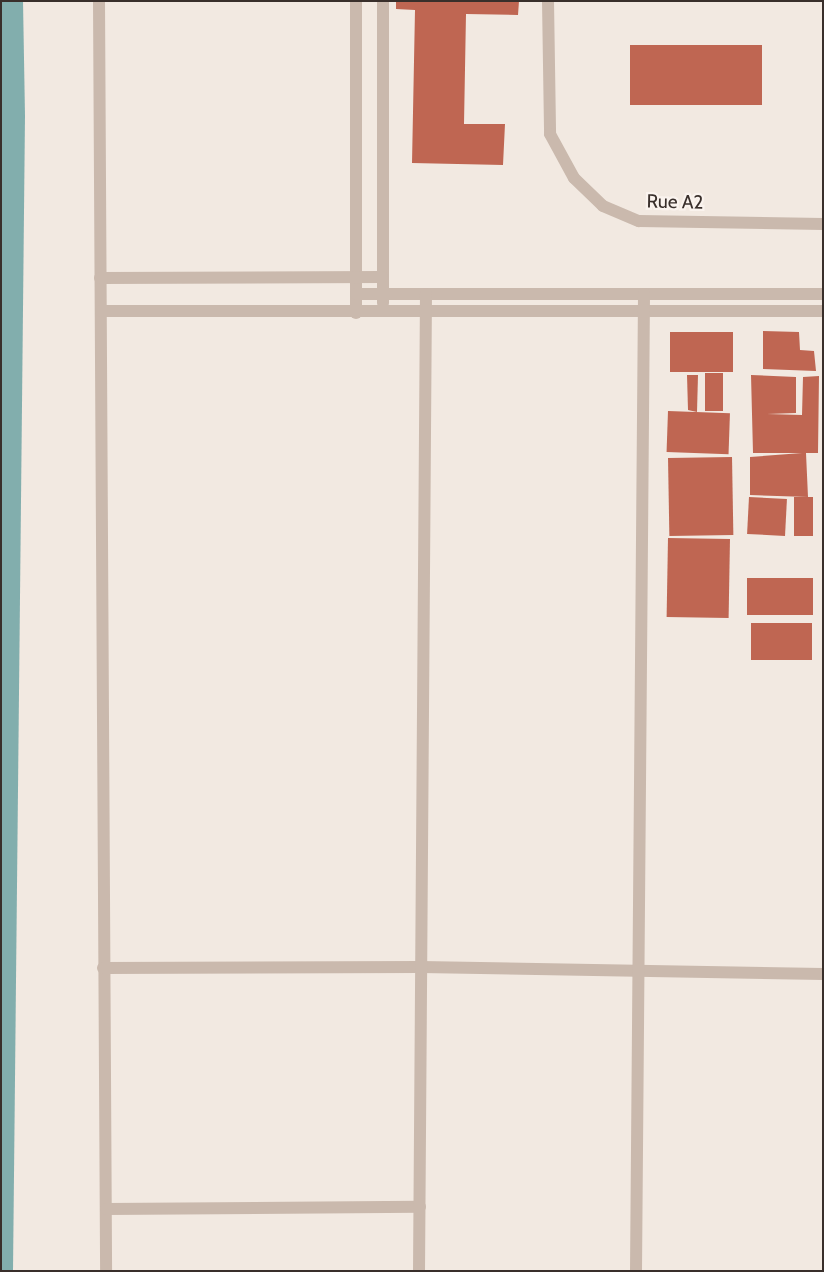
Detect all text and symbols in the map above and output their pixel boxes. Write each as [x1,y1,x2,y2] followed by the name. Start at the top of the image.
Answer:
[646,190,704,214] street label: Rue A2

